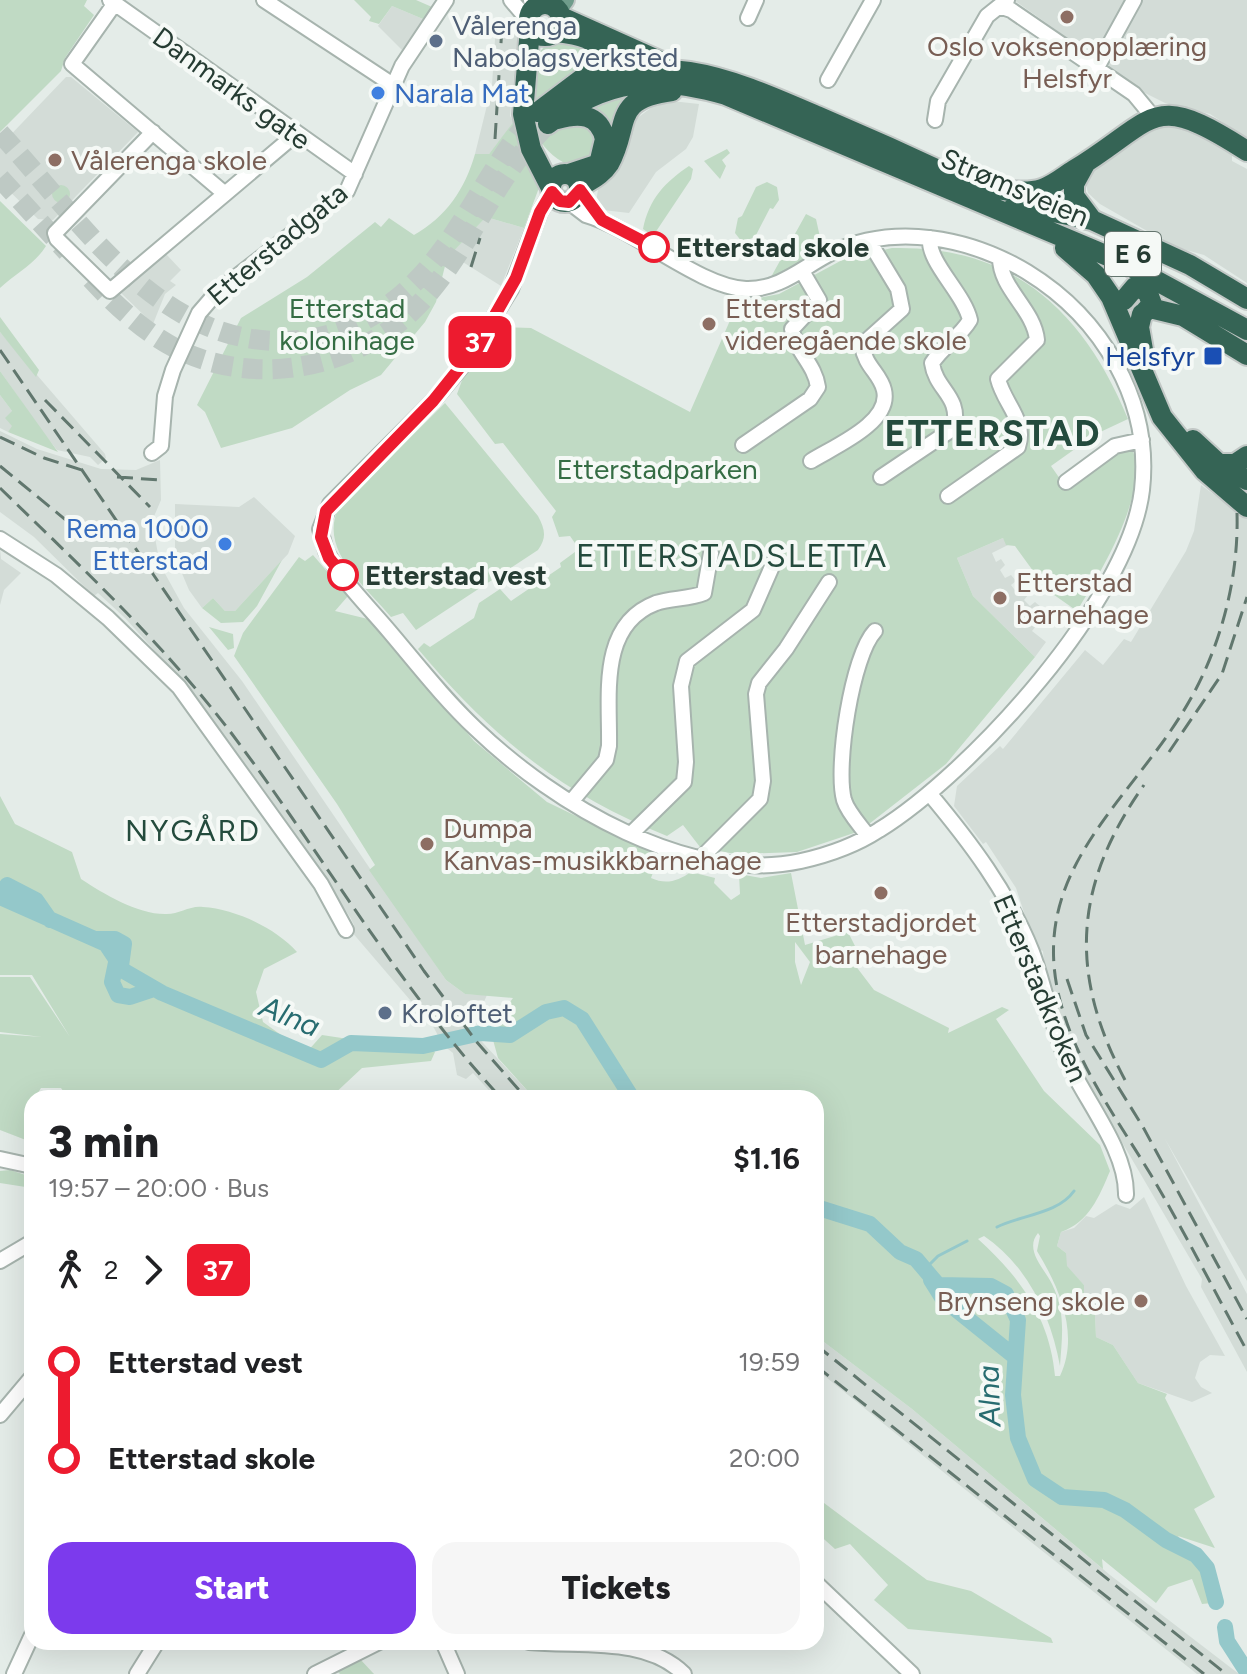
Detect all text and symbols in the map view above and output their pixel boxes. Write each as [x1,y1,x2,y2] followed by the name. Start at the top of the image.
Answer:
[452,8,678,74] place label: Vålerenga Nabolagsverksted
[1058,8,1076,26] marker: Oslo voksenopplæring Helsfyr
[146,19,318,157] street label: Danmarks gate
[927,29,1207,95] place label: Oslo voksenopplæring Helsfyr
[427,32,445,50] marker: Vålerenga Nabolagsverksted
[394,76,530,110] place label: Narala Mat
[369,84,387,102] marker: Narala Mat
[936,141,1094,233] street label: Strømsveien
[71,143,267,177] place label: Vålerenga skole
[46,151,64,169] marker: Vålerenga skole
[200,176,354,312] street label: Etterstadgata
[676,230,869,264] place label: Etterstad skole
[639,232,669,262] marker: Etterstad skole
[1105,232,1161,276] road number: E 6
[279,291,415,357] park label: Etterstad kolonihage
[725,291,967,357] place label: Etterstad videregående skole
[700,315,718,333] marker: Etterstad videregående skole
[444,316,516,368] line badge: 37
[464,325,496,359] text: 37
[1105,339,1196,373] place label: Helsfyr
[1202,345,1224,367] marker: Helsfyr
[884,412,1102,455] district label: ETTERSTAD
[556,452,758,486] park label: Etterstadparken
[66,511,209,577] place label: Rema 1000 Etterstad
[216,535,234,553] marker: Rema 1000 Etterstad
[576,537,888,575] district label: ETTERSTADSLETTA
[365,558,547,592] place label: Etterstad vest
[328,560,358,590] marker: Etterstad vest
[1016,565,1149,631] place label: Etterstad barnehage
[991,589,1009,607] marker: Etterstad barnehage
[443,811,762,877] place label: Dumpa Kanvas-musikkbarnehage
[125,812,261,849] district label: NYGÅRD
[418,835,436,853] marker: Dumpa Kanvas-musikkbarnehage
[872,884,890,902] marker: Etterstadjordet barnehage
[986,889,1096,1087] street label: Etterstadkroken
[785,905,977,971] place label: Etterstadjordet barnehage
[254,987,325,1045] water label: Alna
[401,996,513,1030] place label: Kroloftet
[376,1004,394,1022] marker: Kroloftet
[48,1115,159,1168] text: 3 min
[733,1140,800,1177] text: $1.16
[48,1172,269,1204] text: 19:57 – 20:00 · Bus
[48,1248,92,1292] icon: walk
[131,1248,175,1292] icon: forward
[203,1253,234,1287] text: 37
[104,1254,119,1286] text: 2
[937,1284,1125,1318] place label: Brynseng skole
[1132,1292,1150,1310] marker: Brynseng skole
[108,1344,303,1381] text: Etterstad vest
[738,1346,800,1378] text: 19:59
[969,1365,1009,1428] water label: Alna
[108,1440,315,1477] text: Etterstad skole
[729,1442,800,1474] text: 20:00
[48,1542,416,1634] button: Start
[432,1542,800,1634] button: Tickets

